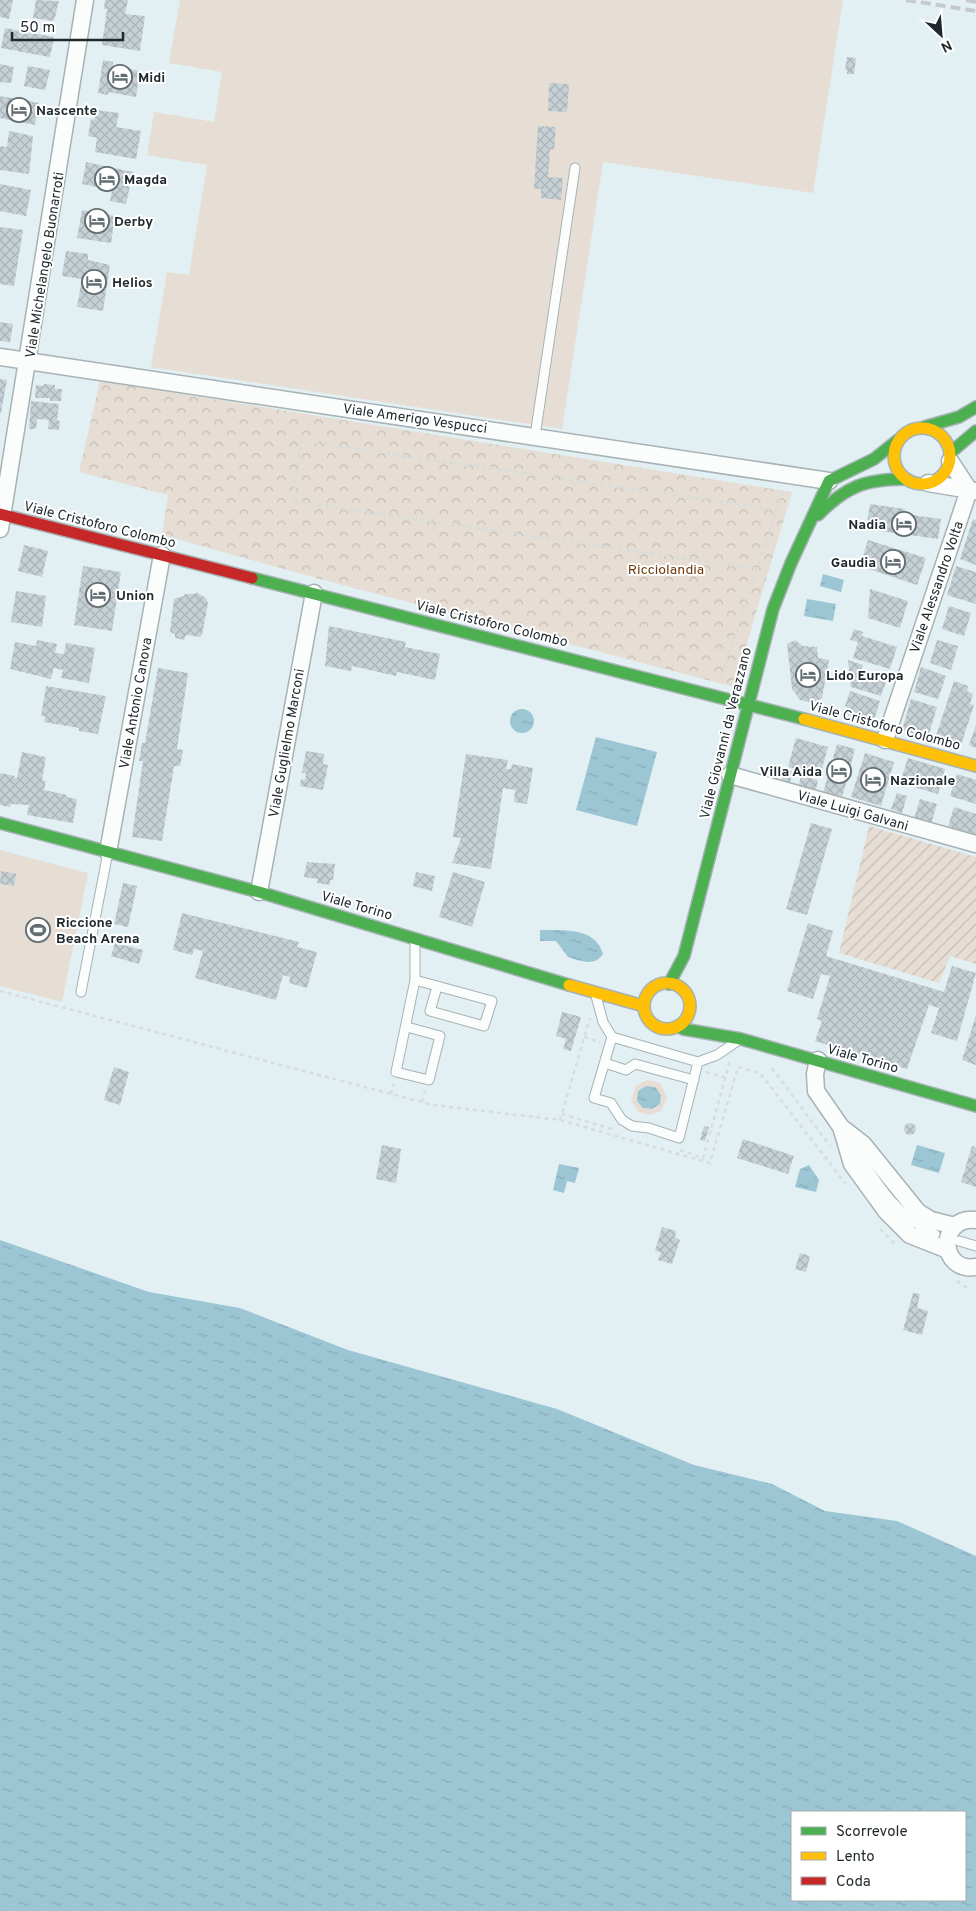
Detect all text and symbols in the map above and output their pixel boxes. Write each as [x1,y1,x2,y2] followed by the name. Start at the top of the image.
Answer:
[12,10,124,42] scale bar
[916,10,966,60] north arrow
[20,19,55,38] text: 50 m
[938,35,954,55] text: N
[107,64,133,90] hotel icon: Midi
[138,70,165,87] place label: Midi
[6,97,32,123] hotel icon: Nascente
[36,103,98,120] place label: Nascente
[94,166,120,192] hotel icon: Magda
[22,171,69,360] street label: Viale Michelangelo Buonarroti
[124,172,167,189] place label: Magda
[84,208,110,234] hotel icon: Derby
[114,214,153,231] place label: Derby
[81,269,107,295] hotel icon: Helios
[112,275,153,292] place label: Helios
[341,401,488,438] street label: Viale Amerigo Vespucci
[22,498,178,553] street label: Viale Cristoforo Colombo
[891,511,917,537] hotel icon: Nadia
[848,517,886,534] place label: Nadia
[907,519,968,656] street label: Viale Alessandro Volta
[880,549,906,575] hotel icon: Gaudia
[831,555,876,572] place label: Gaudia
[628,562,704,579] park label: Ricciolandia
[85,582,111,608] hotel icon: Union
[116,588,154,605] place label: Union
[414,597,570,652] street label: Viale Cristoforo Colombo
[117,636,156,770] street label: Viale Antonio Canova
[697,646,756,821] street label: Viale Giovanni da Verazzano
[795,662,821,688] hotel icon: Lido Europa
[266,667,309,819] street label: Viale Guglielmo Marconi
[826,668,904,685] place label: Lido Europa
[807,698,962,755] street label: Viale Cristoforo Colombo
[826,758,852,784] hotel icon: Villa Aida
[760,764,822,781] place label: Villa Aida
[860,767,886,793] hotel icon: Nazionale
[890,773,955,790] place label: Nazionale
[795,787,910,835] street label: Viale Luigi Galvani
[319,888,394,925] street label: Viale Torino
[56,915,140,948] place label: Riccione Beach Arena
[25,917,51,943] sports icon: Riccione Beach Arena
[825,1041,900,1078] street label: Viale Torino
[791,1811,966,1901] legend
[836,1823,908,1842] text: Scorrevole
[836,1848,875,1867] text: Lento
[836,1873,871,1892] text: Coda

